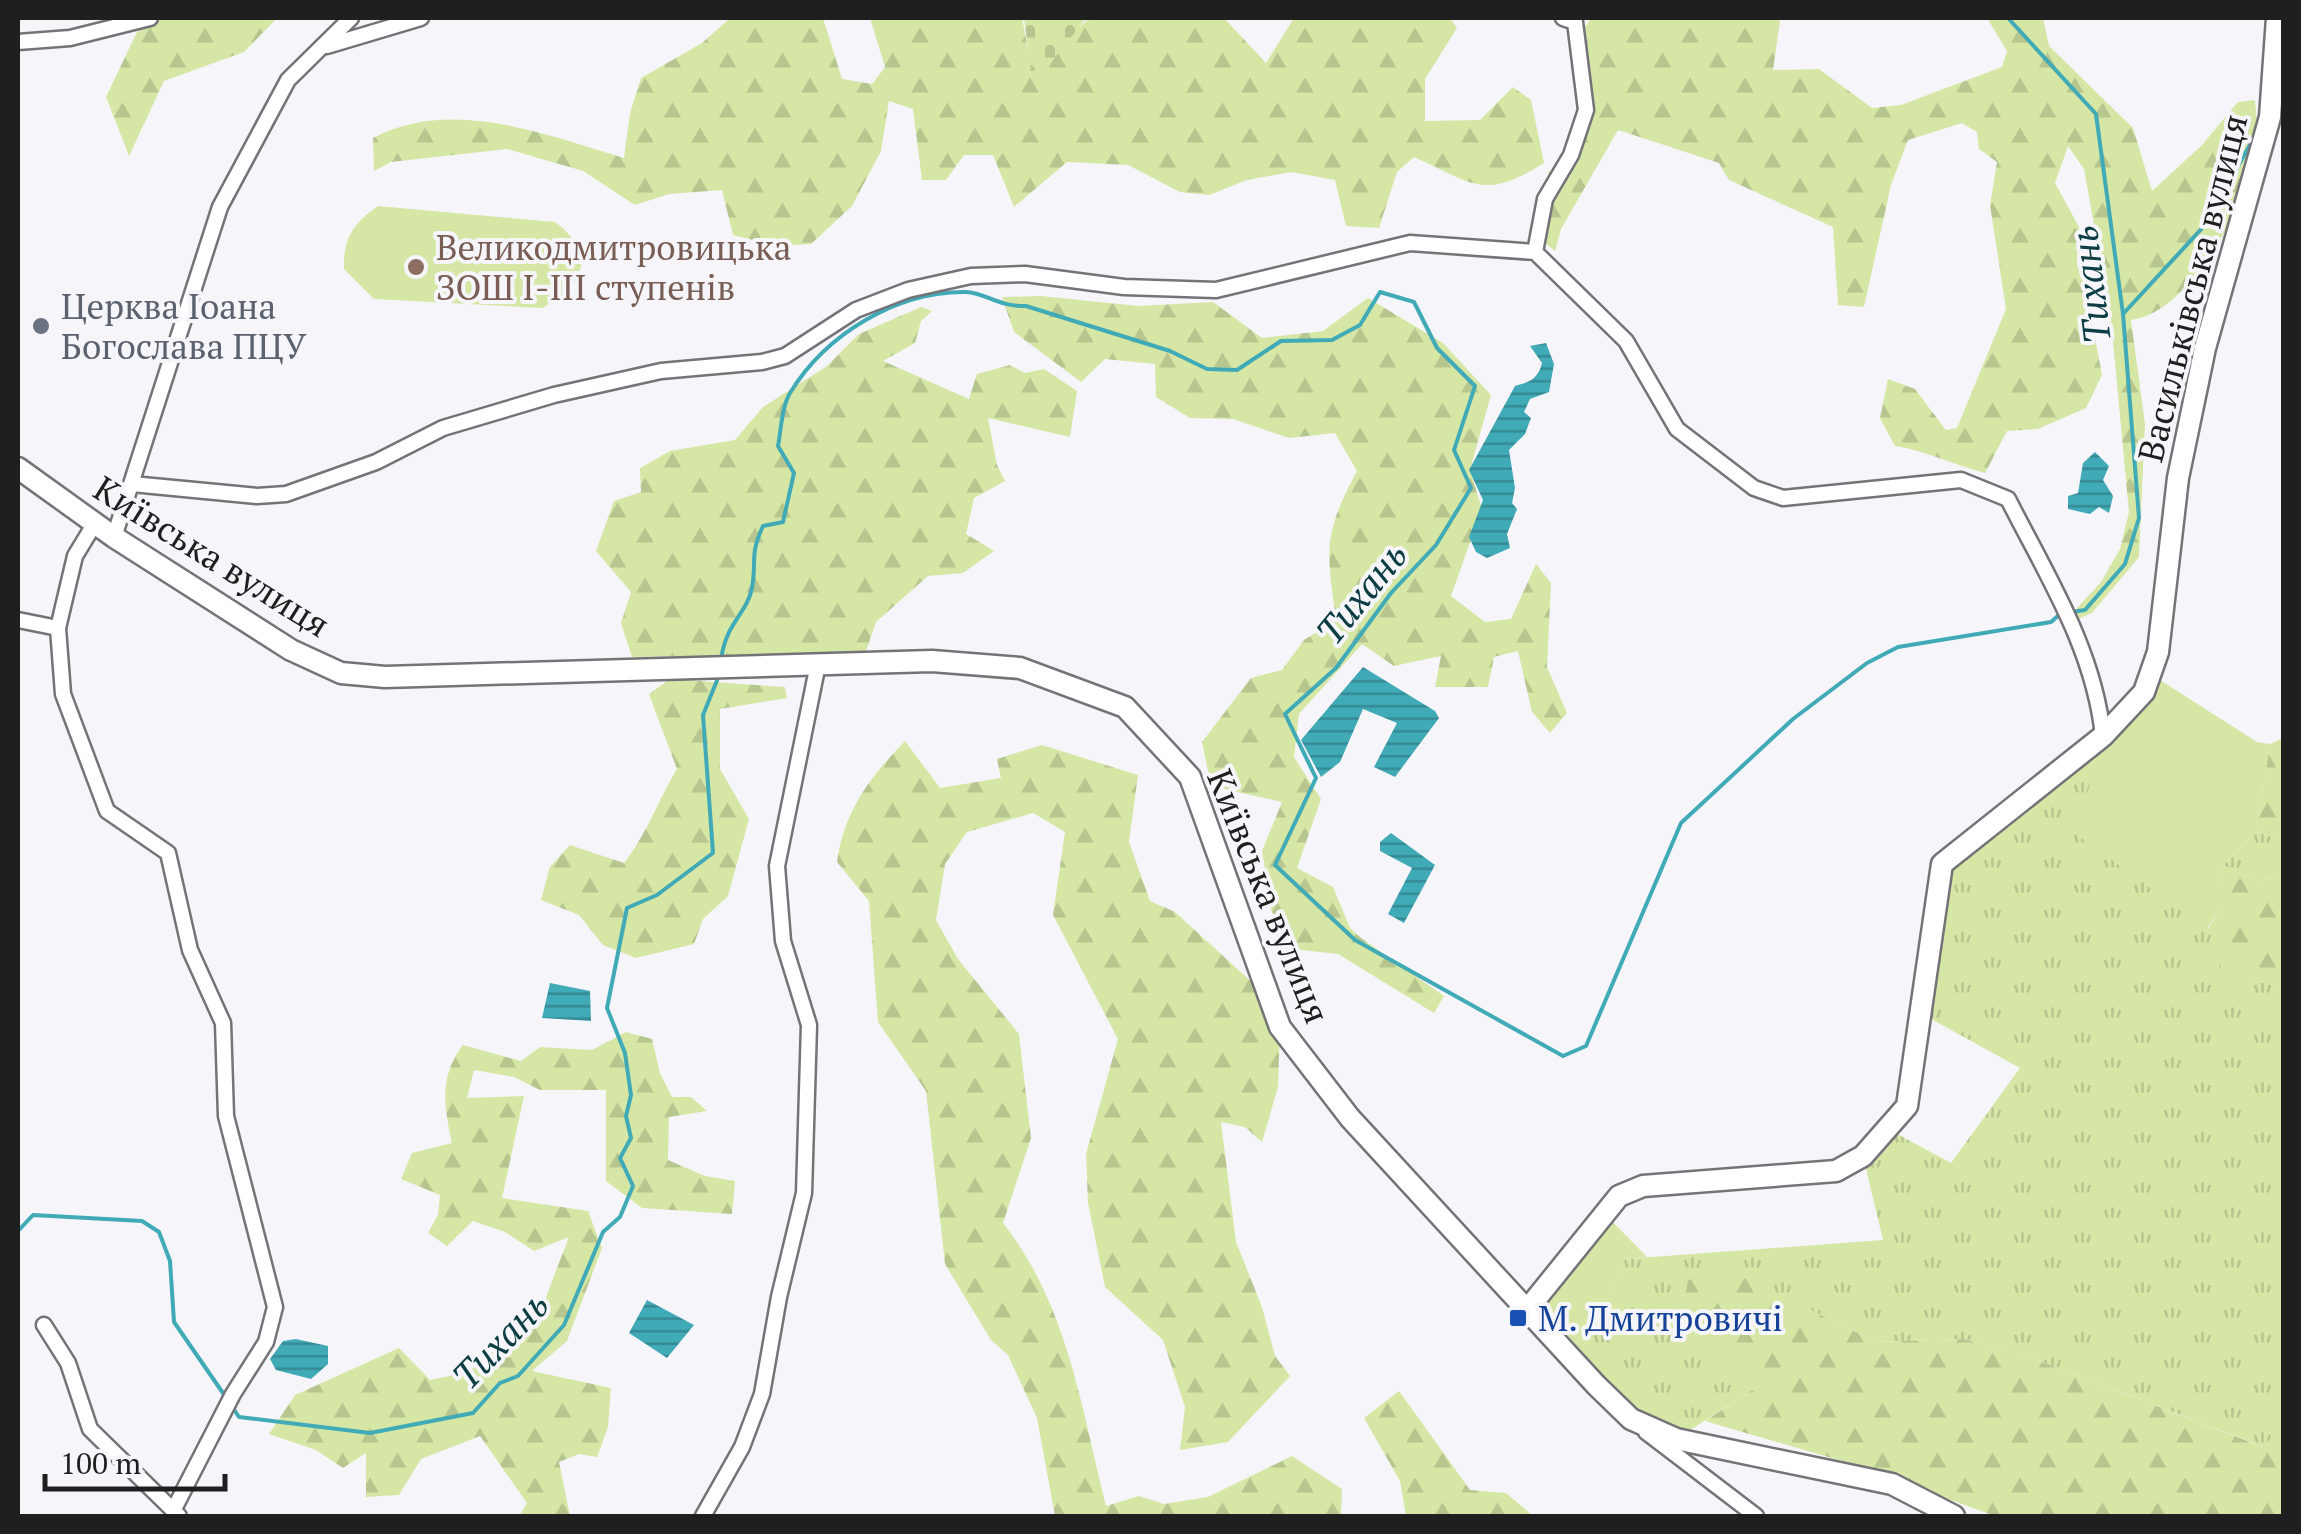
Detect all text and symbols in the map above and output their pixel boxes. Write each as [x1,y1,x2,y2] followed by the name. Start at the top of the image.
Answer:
[2127,109,2257,467] street label: Васильківська вулиця
[2058,223,2122,347] water label: Тихань
[436,224,791,310] place label: Великодмитровицька ЗОШ І-ІІІ ступенів
[405,256,427,278] marker: Великодмитровицька ЗОШ І-ІІІ ступенів
[61,283,307,369] place label: Церква Іоана Богослава ПЦУ
[30,315,52,337] marker: Церква Іоана Богослава ПЦУ
[85,465,339,647] street label: Київська вулиця
[1304,531,1418,655] water label: Тихань
[1197,762,1341,1030] street label: Київська вулиця
[441,1280,559,1400] water label: Тихань
[1538,1295,1783,1341] place label: М. Дмитровичі
[1507,1307,1529,1329] marker: М. Дмитровичі
[45,1429,225,1491] scale bar
[60,1443,141,1483] text: 100 m

